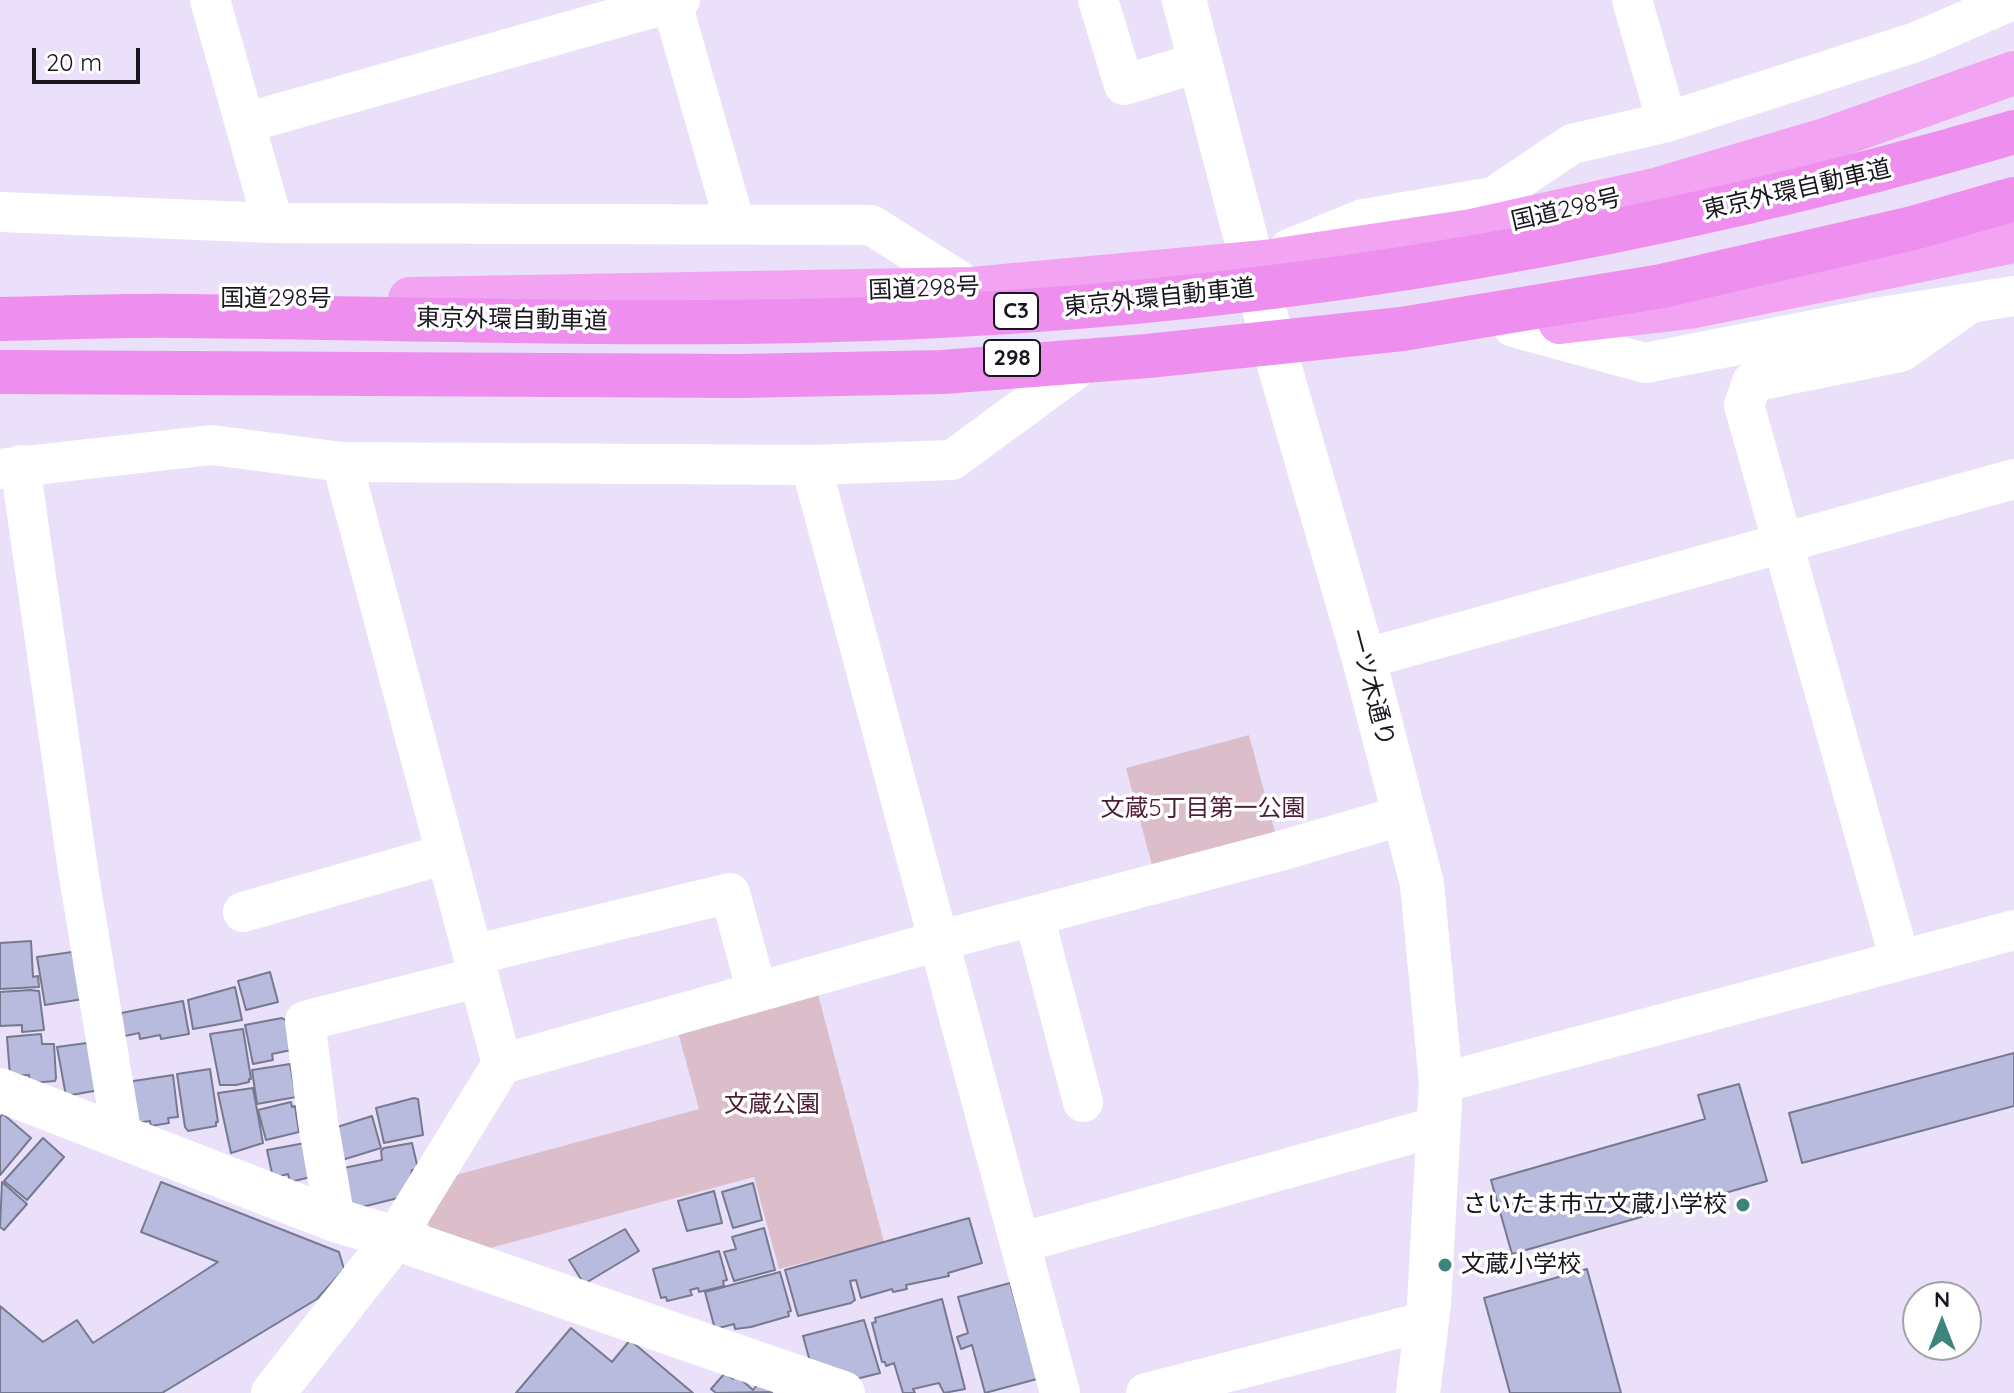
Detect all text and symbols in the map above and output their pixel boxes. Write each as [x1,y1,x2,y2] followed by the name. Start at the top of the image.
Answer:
[36,32,144,82] scale bar
[46,47,102,77] text: 20 m
[1700,154,1894,226] street label: 東京外環自動車道
[1508,183,1624,237] street label: 国道298号
[868,273,980,305] street label: 国道298号
[1062,274,1256,322] street label: 東京外環自動車道
[220,285,332,313] street label: 国道298号
[994,293,1038,329] road number: C3
[416,304,608,336] street label: 東京外環自動車道
[984,340,1040,376] road number: 298
[1342,626,1400,750] street label: 一ツ木通り
[1100,795,1306,823] park label: 文蔵5丁目第一公園
[724,1091,820,1119] park label: 文蔵公園
[1463,1191,1727,1219] place label: さいたま市立文蔵小学校
[1734,1196,1752,1214] marker: さいたま市立文蔵小学校
[1461,1251,1581,1279] place label: 文蔵小学校
[1436,1256,1454,1274] marker: 文蔵小学校
[1902,1281,1982,1361] north arrow
[1934,1285,1950,1313] text: N

